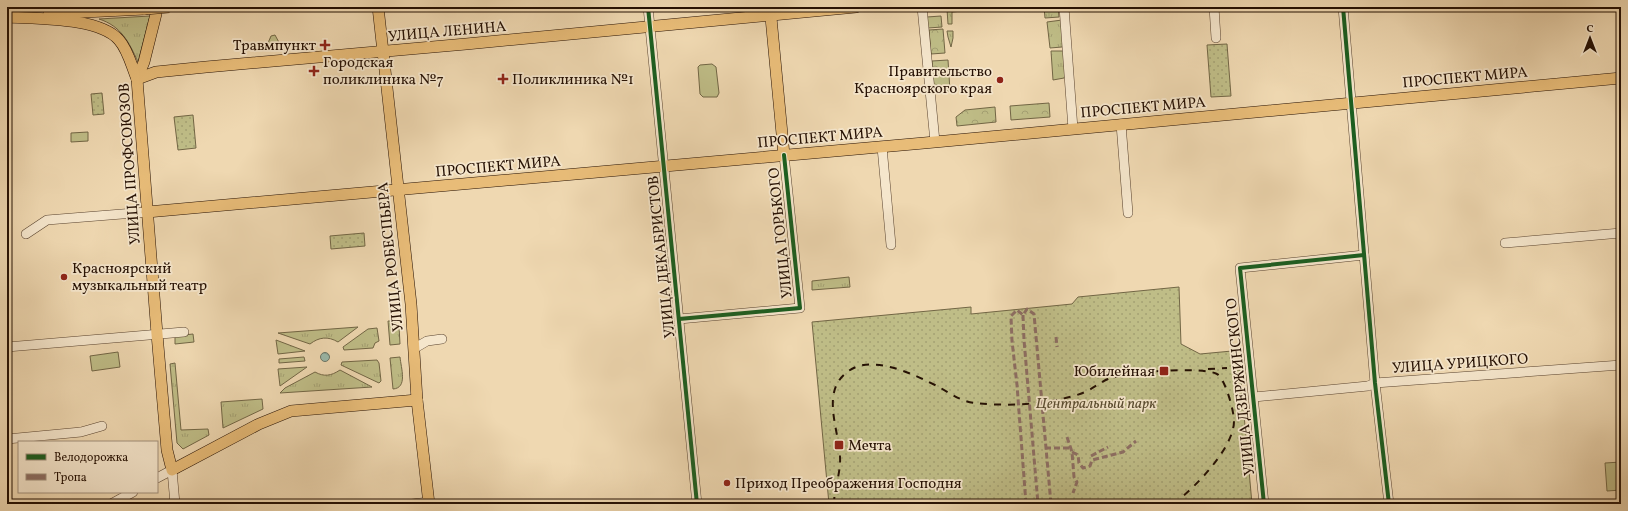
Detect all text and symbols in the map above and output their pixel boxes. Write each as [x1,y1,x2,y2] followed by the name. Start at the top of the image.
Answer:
[387,17,507,48] street label: УЛИЦА ЛЕНИНА
[1570,18,1610,58] north arrow
[1586,22,1594,37] text: С
[233,36,316,57] place label: Травмпункт
[319,39,331,51] marker: Травмпункт
[323,53,444,91] place label: Городская поликлиника №7
[854,62,992,100] place label: Правительство Красноярского края
[1402,63,1529,94] street label: ПРОСПЕКТ МИРА
[308,65,320,77] marker: Городская поликлиника №7
[512,70,634,91] place label: Поликлиника №1
[497,73,509,85] marker: Поликлиника №1
[995,75,1005,85] marker: Правительство Красноярского края
[114,82,147,246] street label: УЛИЦА ПРОФСОЮЗОВ
[1080,93,1207,124] street label: ПРОСПЕКТ МИРА
[757,123,884,154] street label: ПРОСПЕКТ МИРА
[435,152,562,183] street label: ПРОСПЕКТ МИРА
[764,166,799,299] street label: УЛИЦА ГОРЬКОГО
[644,174,681,339] street label: УЛИЦА ДЕКАБРИСТОВ
[373,181,410,333] street label: УЛИЦА РОБЕСПЬЕРА
[72,259,207,297] place label: Красноярский музыкальный театр
[59,272,69,282] marker: Красноярский музыкальный театр
[1222,297,1261,477] street label: УЛИЦА ДЗЕРЖИНСКОГО
[1391,349,1529,380] street label: УЛИЦА УРИЦКОГО
[1074,362,1155,383] place label: Юбилейная
[1158,365,1170,377] marker: Юбилейная
[1036,394,1157,415] park label: Центральный парк
[848,436,892,457] place label: Мечта
[833,439,845,451] marker: Мечта
[18,441,158,493] legend
[54,450,128,466] text: Велодорожка
[54,470,87,486] text: Тропа
[735,474,962,495] place label: Приход Преображения Господня
[722,478,732,488] marker: Приход Преображения Господня

